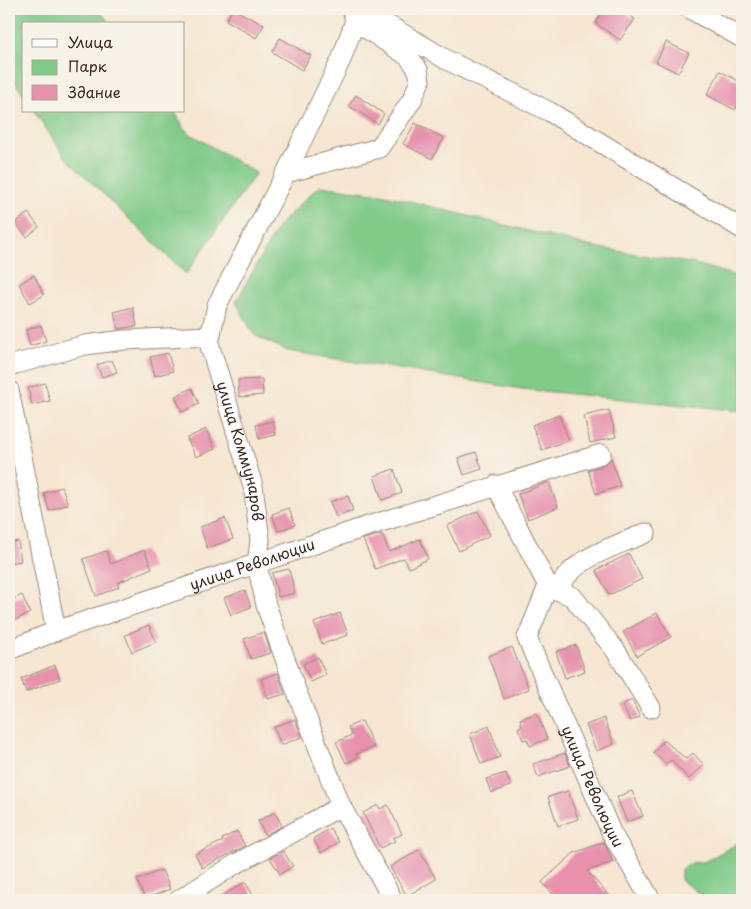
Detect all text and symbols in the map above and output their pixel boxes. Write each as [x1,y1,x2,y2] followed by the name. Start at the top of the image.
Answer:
[22,22,185,112] legend
[68,30,113,53] text: Улица
[68,54,107,77] text: Парк
[68,80,121,103] text: Здание
[211,378,270,522] street label: улица Коммунаров
[186,532,318,595] street label: улица Революции
[556,722,630,851] street label: улица Революции

